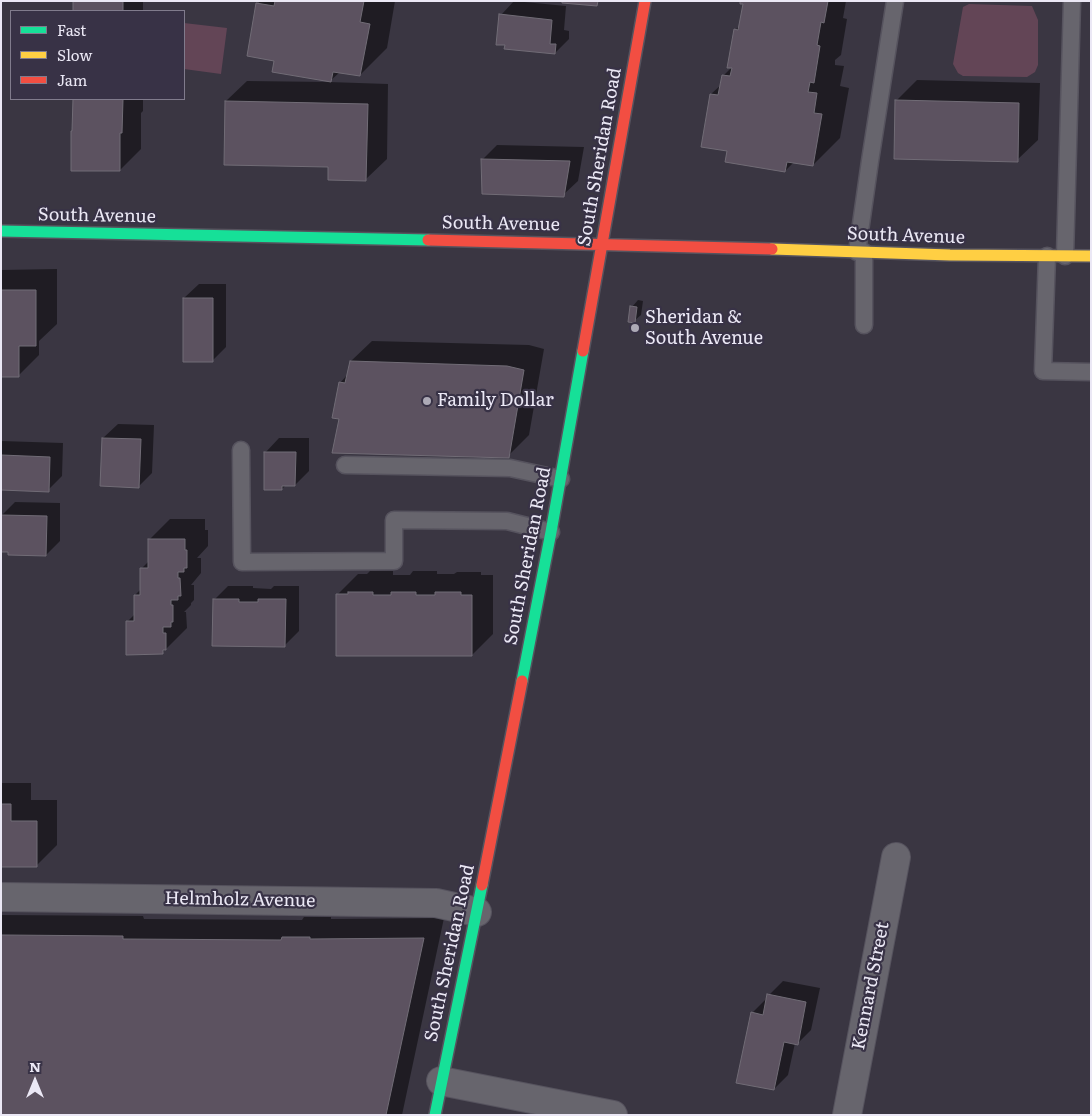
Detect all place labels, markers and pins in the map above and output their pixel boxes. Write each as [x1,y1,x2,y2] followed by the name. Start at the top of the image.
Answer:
[645,307,763,350] place label: Sheridan & South Avenue
[629,322,641,334] marker: Sheridan & South Avenue
[437,390,554,412] place label: Family Dollar
[421,395,433,407] marker: Family Dollar

